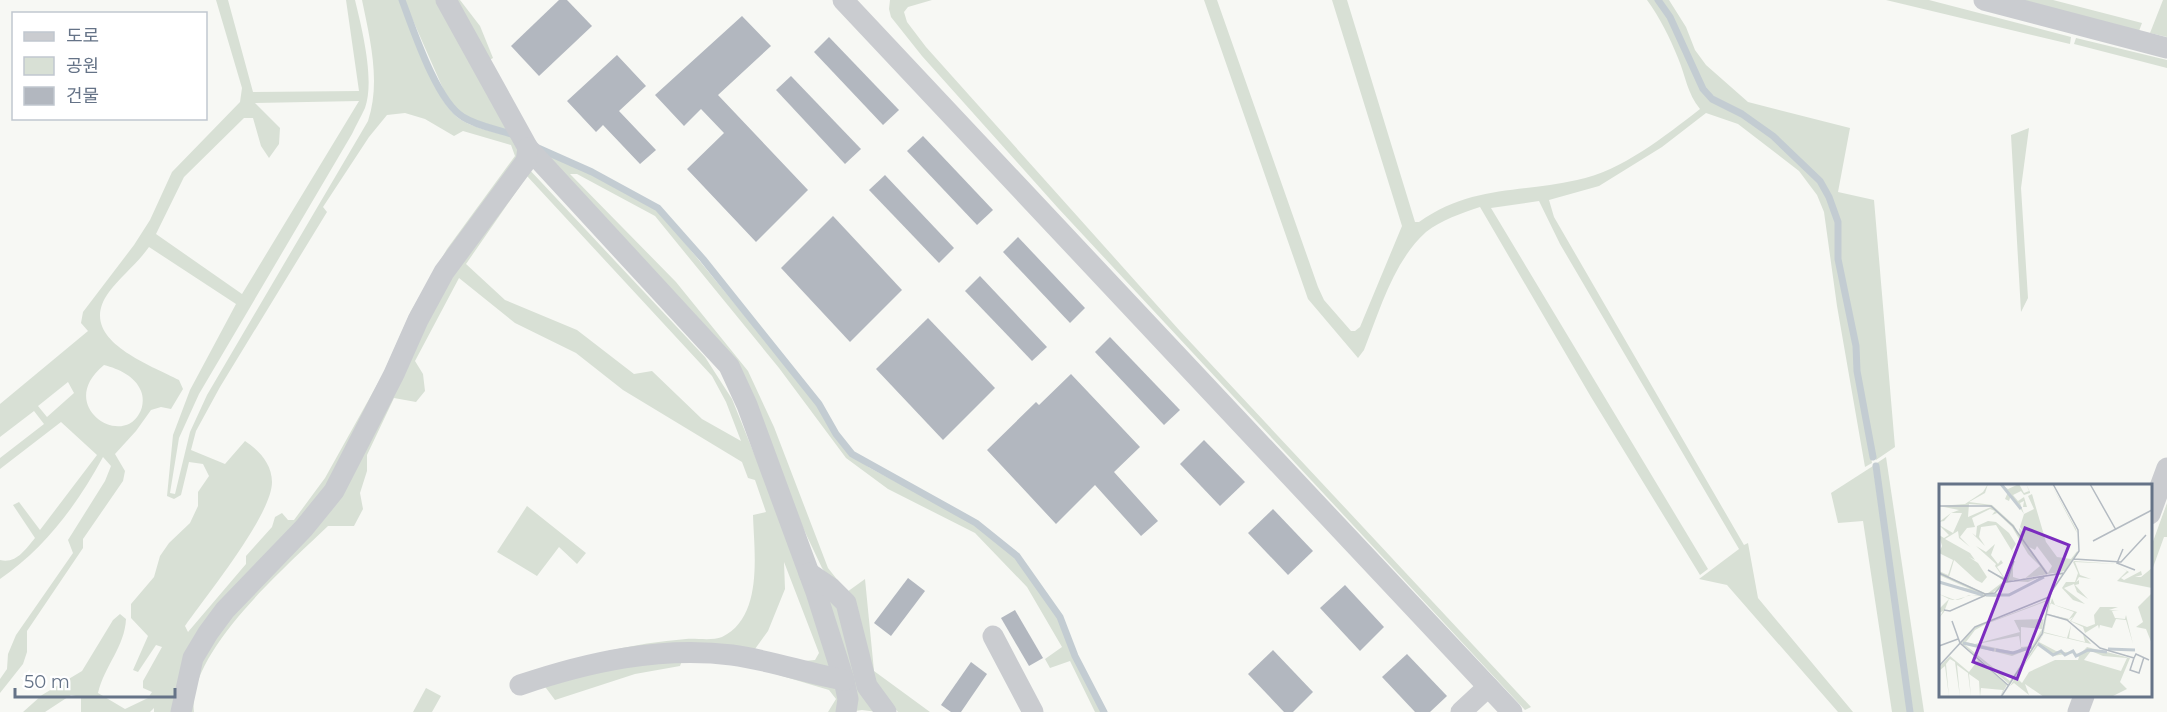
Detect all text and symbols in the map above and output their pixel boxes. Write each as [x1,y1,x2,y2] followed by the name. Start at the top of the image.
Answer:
[12,12,207,120] legend
[66,25,99,47] text: 도로
[66,55,99,77] text: 공원
[66,85,99,107] text: 건물
[1939,484,2152,697] inset map
[15,661,176,699] scale bar
[24,671,70,693] text: 50 m

